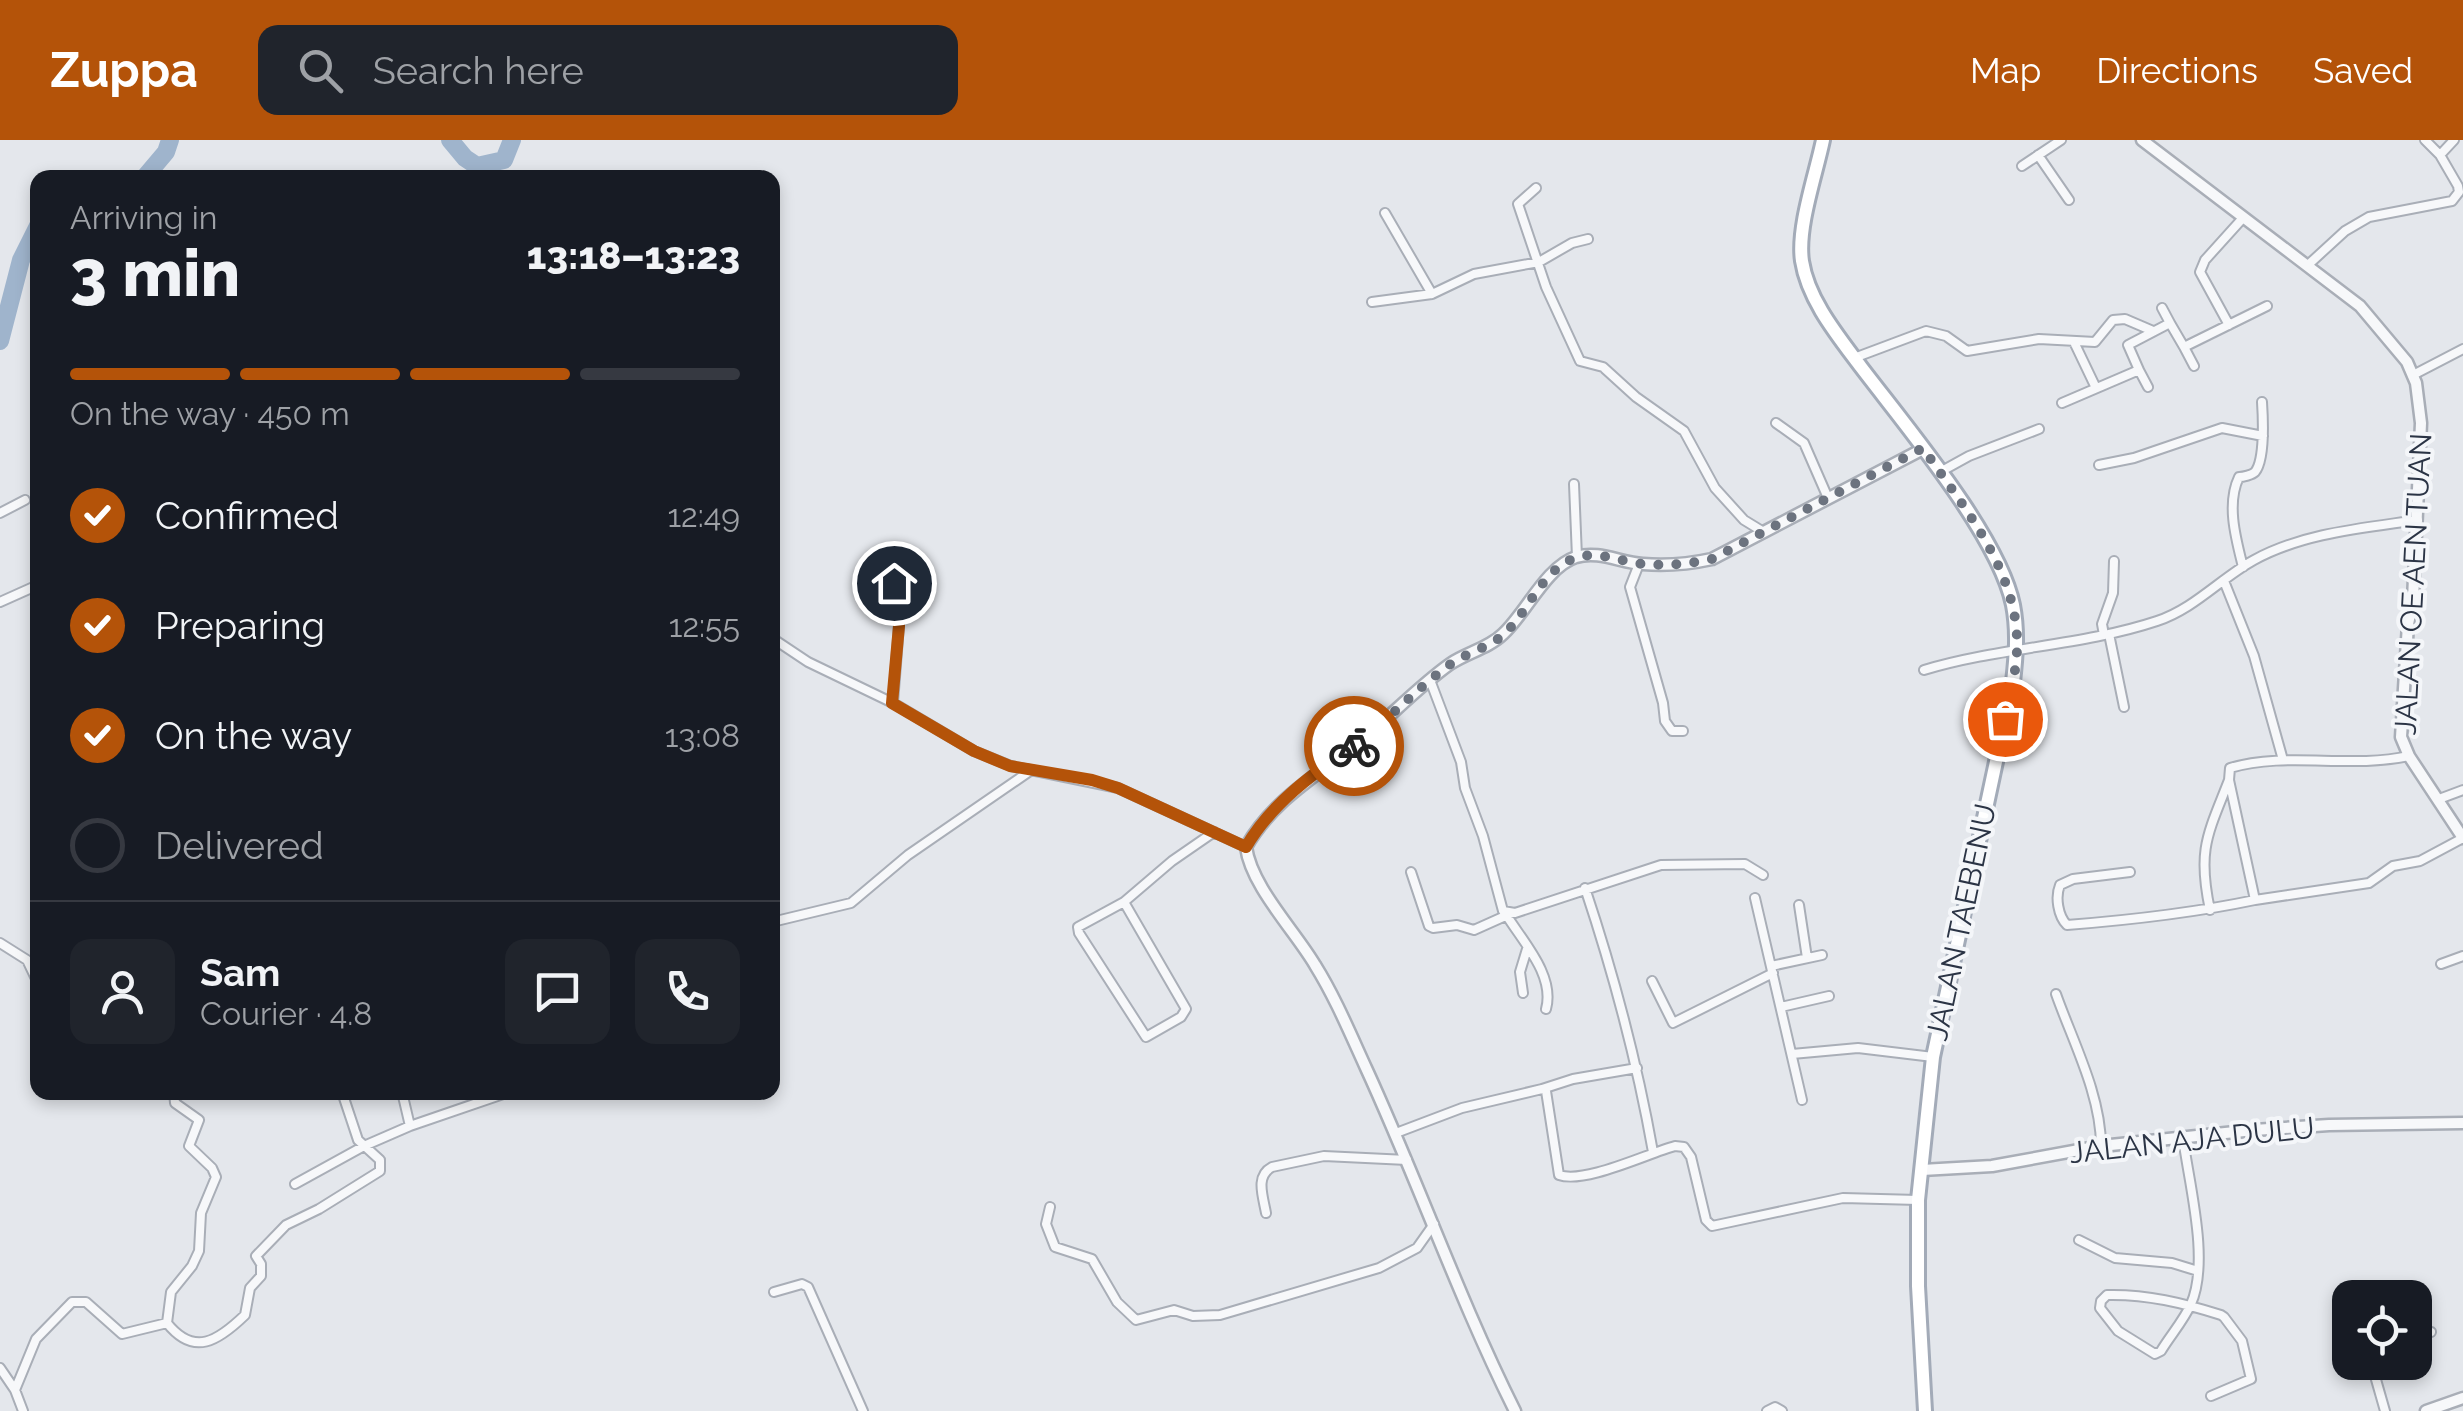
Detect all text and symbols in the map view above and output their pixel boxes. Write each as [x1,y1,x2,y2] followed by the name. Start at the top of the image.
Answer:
[258,25,958,115] search box
[50,42,198,98] text: Zuppa
[293,43,348,98] icon: search
[373,48,584,93] text: Search here
[1970,50,2041,91] text: Map
[2096,50,2258,91] text: Directions
[2313,50,2413,91] text: Saved
[70,199,217,236] text: Arriving in
[527,233,740,278] text: 13:18–13:23
[70,235,240,311] text: 3 min
[70,395,350,432] text: On the way · 450 m
[2388,432,2438,736] street label: JALAN OE AEN TUAN
[70,488,125,543] icon: check
[155,493,339,538] text: Confirmed
[667,497,740,534] text: 12:49
[852,541,937,626] pin
[867,556,922,611] icon: home
[70,598,125,653] icon: check
[155,603,325,648] text: Preparing
[669,607,740,644] text: 12:55
[1963,677,2048,762] pin
[1978,692,2033,747] icon: bag
[1304,696,1404,796] courier
[70,708,125,763] icon: check
[155,713,352,758] text: On the way
[665,717,740,754] text: 13:08
[1327,719,1382,774] icon: bike
[1919,801,2003,1043] street label: JALAN TAEBENU
[155,823,324,868] text: Delivered
[70,939,175,1044] button: person
[505,939,610,1044] button: chat
[635,939,740,1044] button: phone
[200,950,280,995] text: Sam
[200,995,372,1032] text: Courier · 4.8
[2068,1110,2316,1170] street label: JALAN AJA DULU
[2332,1280,2432,1380] map controls
[2332,1280,2432,1380] button: locate

